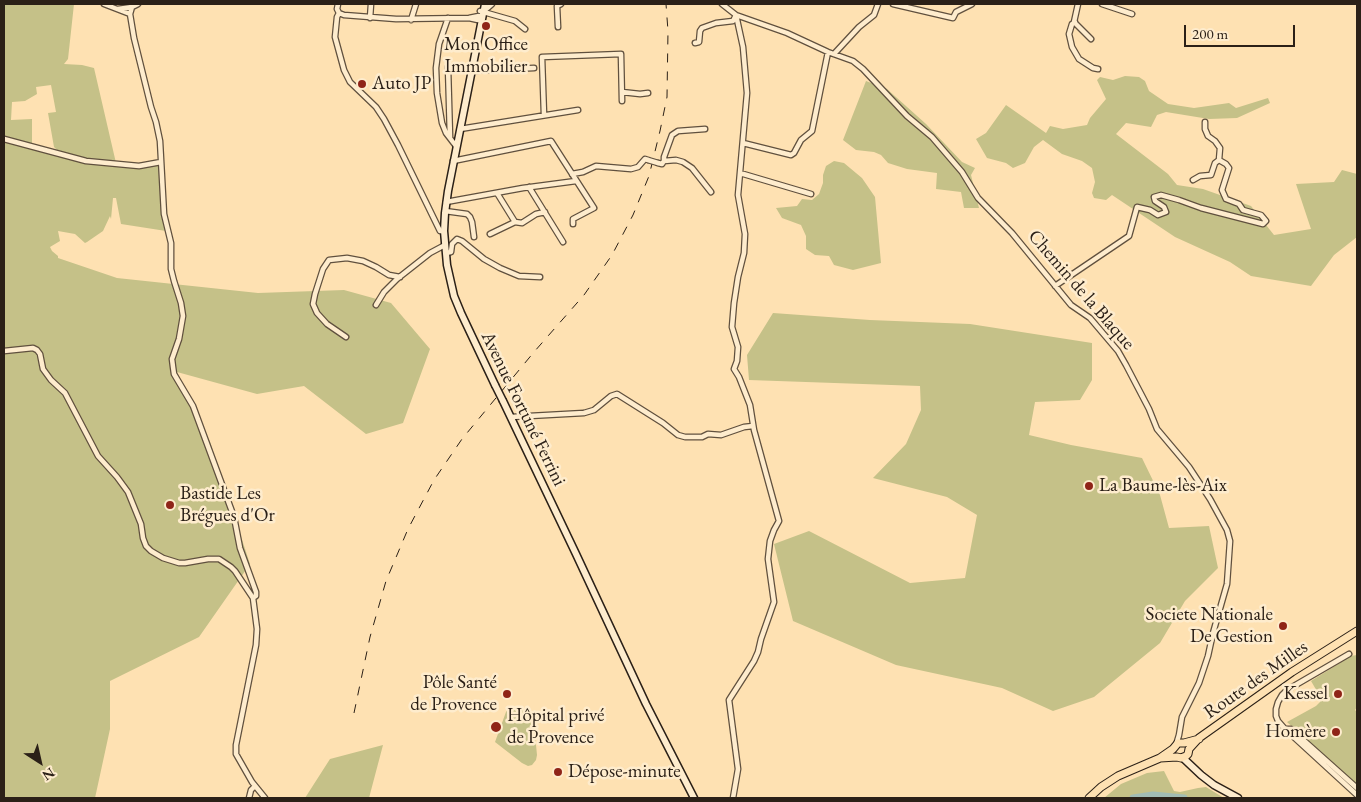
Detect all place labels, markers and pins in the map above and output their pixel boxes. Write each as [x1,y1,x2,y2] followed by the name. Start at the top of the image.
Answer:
[480,20,492,32] marker: Mon Office Immobilier
[444,34,528,78] place label: Mon Office Immobilier
[372,73,431,95] place label: Auto JP
[356,78,368,90] marker: Auto JP
[1099,475,1227,497] place label: La Baume-lès-Aix
[1083,480,1095,492] marker: La Baume-lès-Aix
[180,483,275,527] place label: Bastide Les Brégues d'Or
[164,499,176,511] marker: Bastide Les Brégues d'Or
[1146,604,1273,648] place label: Societe Nationale De Gestion
[1277,620,1289,632] marker: Societe Nationale De Gestion
[410,672,497,716] place label: Pôle Santé de Provence
[1283,683,1328,705] place label: Kessel
[501,688,513,700] marker: Pôle Santé de Provence
[1332,688,1344,700] marker: Kessel
[507,705,604,749] place label: Hôpital privé de Provence
[489,720,503,734] marker: Hôpital privé de Provence
[1265,721,1326,743] place label: Homère
[1330,726,1342,738] marker: Homère
[568,761,681,783] place label: Dépose-minute
[552,766,564,778] marker: Dépose-minute

